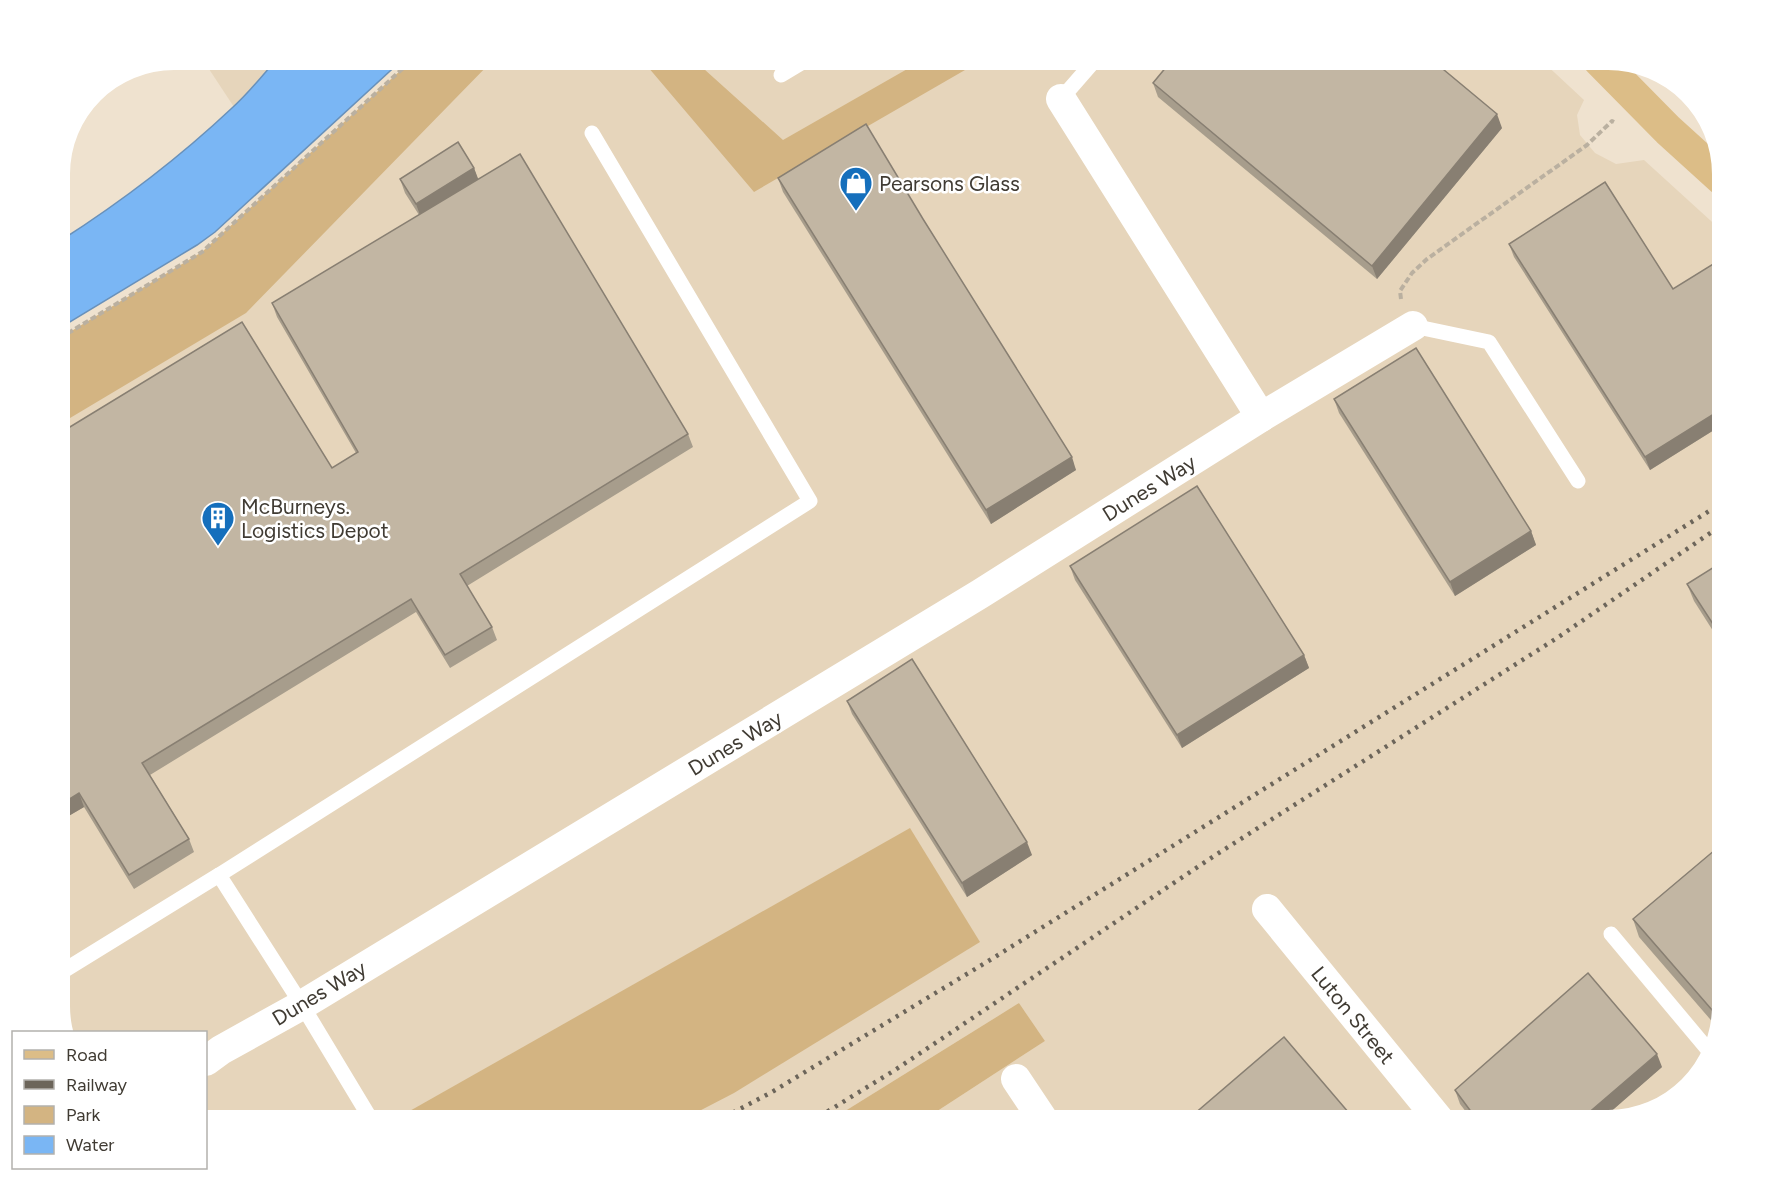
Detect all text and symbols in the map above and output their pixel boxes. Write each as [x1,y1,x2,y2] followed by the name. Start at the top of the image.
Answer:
[838,165,874,212] shop icon: Pearsons Glass
[879,171,1020,196] place label: Pearsons Glass
[1098,450,1200,526] street label: Dunes Way
[241,494,389,543] place label: McBurneys. Logistics Depot
[200,500,236,547] building icon: McBurneys. Logistics Depot
[683,705,787,781] street label: Dunes Way
[267,955,371,1031] street label: Dunes Way
[1306,961,1400,1069] street label: Luton Street
[12,1031,207,1169] legend
[66,1044,107,1066] text: Road
[66,1074,128,1096] text: Railway
[66,1104,101,1126] text: Park
[66,1134,114,1156] text: Water

